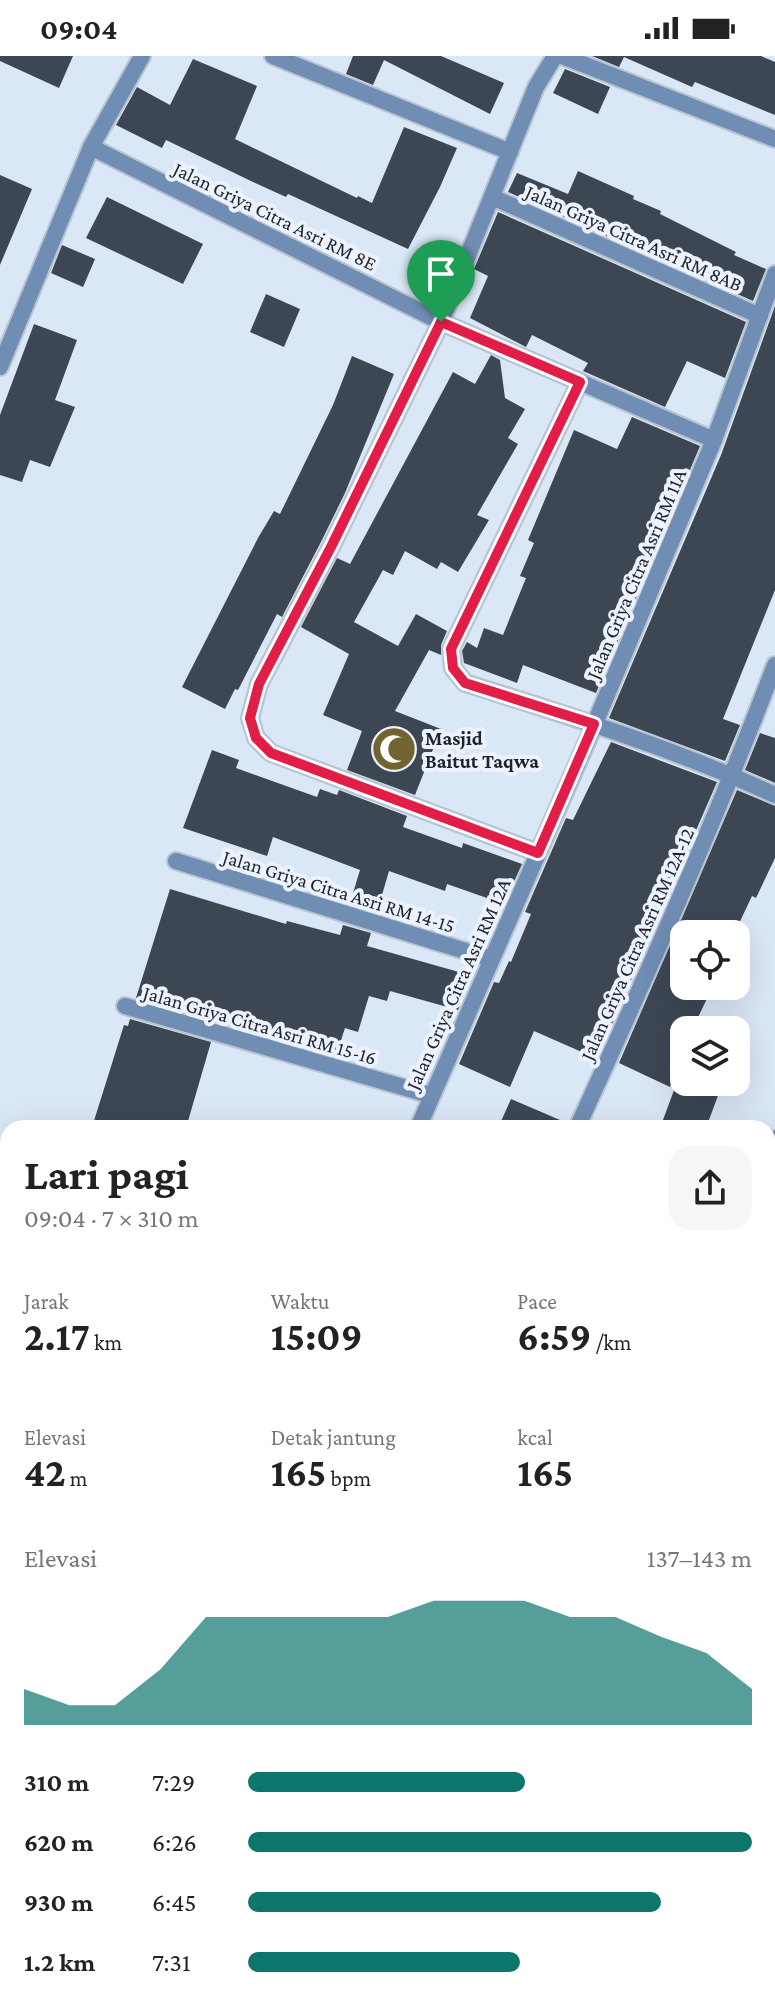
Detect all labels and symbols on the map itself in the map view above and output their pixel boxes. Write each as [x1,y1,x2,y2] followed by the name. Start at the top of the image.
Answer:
[168,156,380,276] street label: Jalan Griya Citra Asri RM 8E
[520,179,746,297] street label: Jalan Griya Citra Asri RM 8AB
[407,240,475,322] pin
[581,465,691,685] street label: Jalan Griya Citra Asri RM 11A
[370,725,418,773] mosque icon: Masjid Baitut Taqwa
[425,727,539,772] place label: Masjid Baitut Taqwa
[575,824,699,1066] street label: Jalan Griya Citra Asri RM 12A-12
[218,845,458,938] street label: Jalan Griya Citra Asri RM 14-15
[401,874,516,1095] street label: Jalan Griya Citra Asri RM 12A
[139,981,379,1070] street label: Jalan Griya Citra Asri RM 15-16

